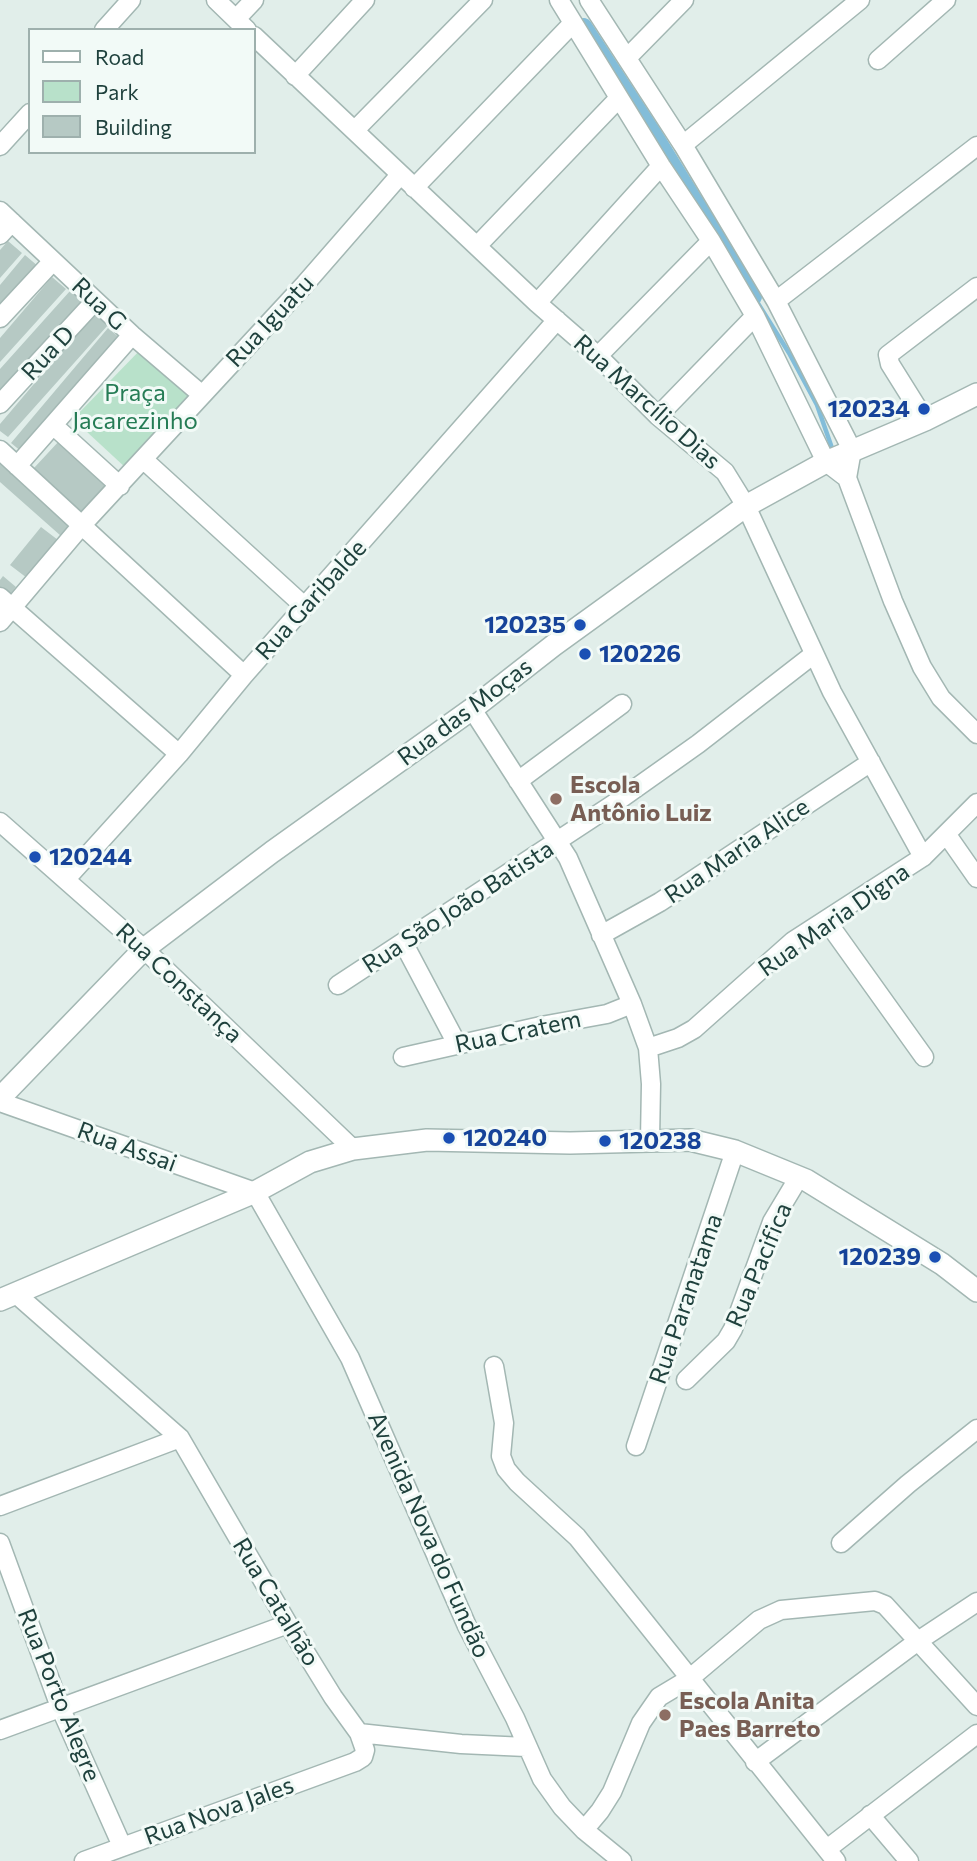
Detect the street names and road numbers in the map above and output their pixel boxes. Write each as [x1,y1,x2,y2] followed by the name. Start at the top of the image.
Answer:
[220,269,320,373] street label: Rua Iguatu
[66,272,132,336] street label: Rua G
[16,320,80,386] street label: Rua D
[568,329,726,475] street label: Rua Marcílio Dias
[250,534,372,666] street label: Rua Garibalde
[392,652,538,772] street label: Rua das Moças
[659,792,815,910] street label: Rua Maria Alice
[357,834,559,980] street label: Rua São João Batista
[753,857,915,983] street label: Rua Maria Digna
[110,917,248,1049] street label: Rua Constança
[452,1005,584,1059] street label: Rua Cratem
[73,1116,181,1178] street label: Rua Assai
[720,1199,798,1331] street label: Rua Pacifica
[643,1210,729,1388] street label: Rua Paranatama
[362,1407,496,1663] street label: Avenida Nova do Fundão
[226,1533,326,1671] street label: Rua Catalhão
[11,1604,107,1786] street label: Rua Porto Alegre
[140,1771,298,1851] street label: Rua Nova Jales

